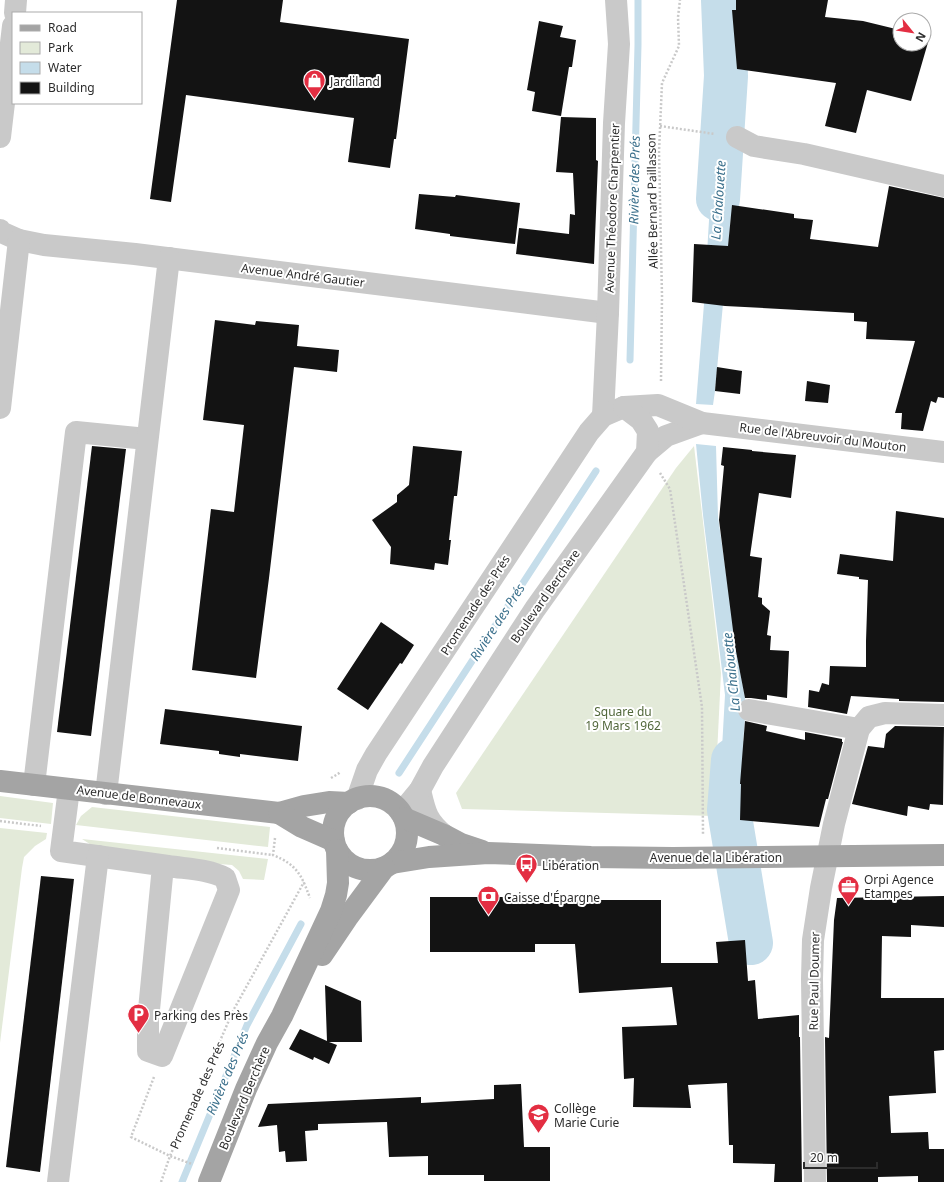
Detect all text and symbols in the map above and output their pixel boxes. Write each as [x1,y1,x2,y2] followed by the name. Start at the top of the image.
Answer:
[12,12,142,104] legend
[892,12,932,52] north arrow
[48,19,77,36] text: Road
[912,30,930,45] text: N
[48,39,74,56] text: Park
[48,59,82,76] text: Water
[302,68,328,101] shop icon: Jardiland
[329,73,380,90] place label: Jardiland
[48,79,95,96] text: Building
[601,123,623,293] street label: Avenue Théodore Charpentier
[642,133,662,269] street label: Allée Bernard Paillasson
[624,135,644,225] water label: Rivière des Prés
[706,159,730,240] water label: La Chalouette
[240,259,366,291] street label: Avenue André Gautier
[739,418,907,456] street label: Rue de l'Abreuvoir du Mouton
[506,546,584,646] street label: Boulevard Berchère
[436,551,514,658] street label: Promenade des Prés
[465,580,529,664] water label: Rivière des Prés
[718,631,744,712] water label: La Chalouette
[585,703,661,734] park label: Square du 19 Mars 1962
[76,781,203,813] street label: Avenue de Bonnevaux
[650,849,782,866] street label: Avenue de la Libération
[514,852,540,885] bus stop icon: Libération
[542,857,599,874] place label: Libération
[864,871,934,902] place label: Orpi Agence Etampes
[836,873,862,906] office icon: Orpi Agence Etampes
[475,884,501,917] bank icon: Caisse d'Épargne
[504,889,600,906] place label: Caisse d'Épargne
[805,931,823,1031] street label: Rue Paul Doumer
[126,1002,152,1035] parking icon: Parking des Près
[154,1007,248,1024] place label: Parking des Près
[201,1028,253,1117] water label: Rivière des Prés
[166,1038,228,1152] street label: Promenade des Prés
[215,1043,274,1152] street label: Boulevard Berchère
[554,1100,620,1131] place label: Collège Marie Curie
[525,1102,551,1135] school or university icon: Collège Marie Curie
[804,1144,877,1170] scale bar
[810,1149,838,1166] text: 20 m

